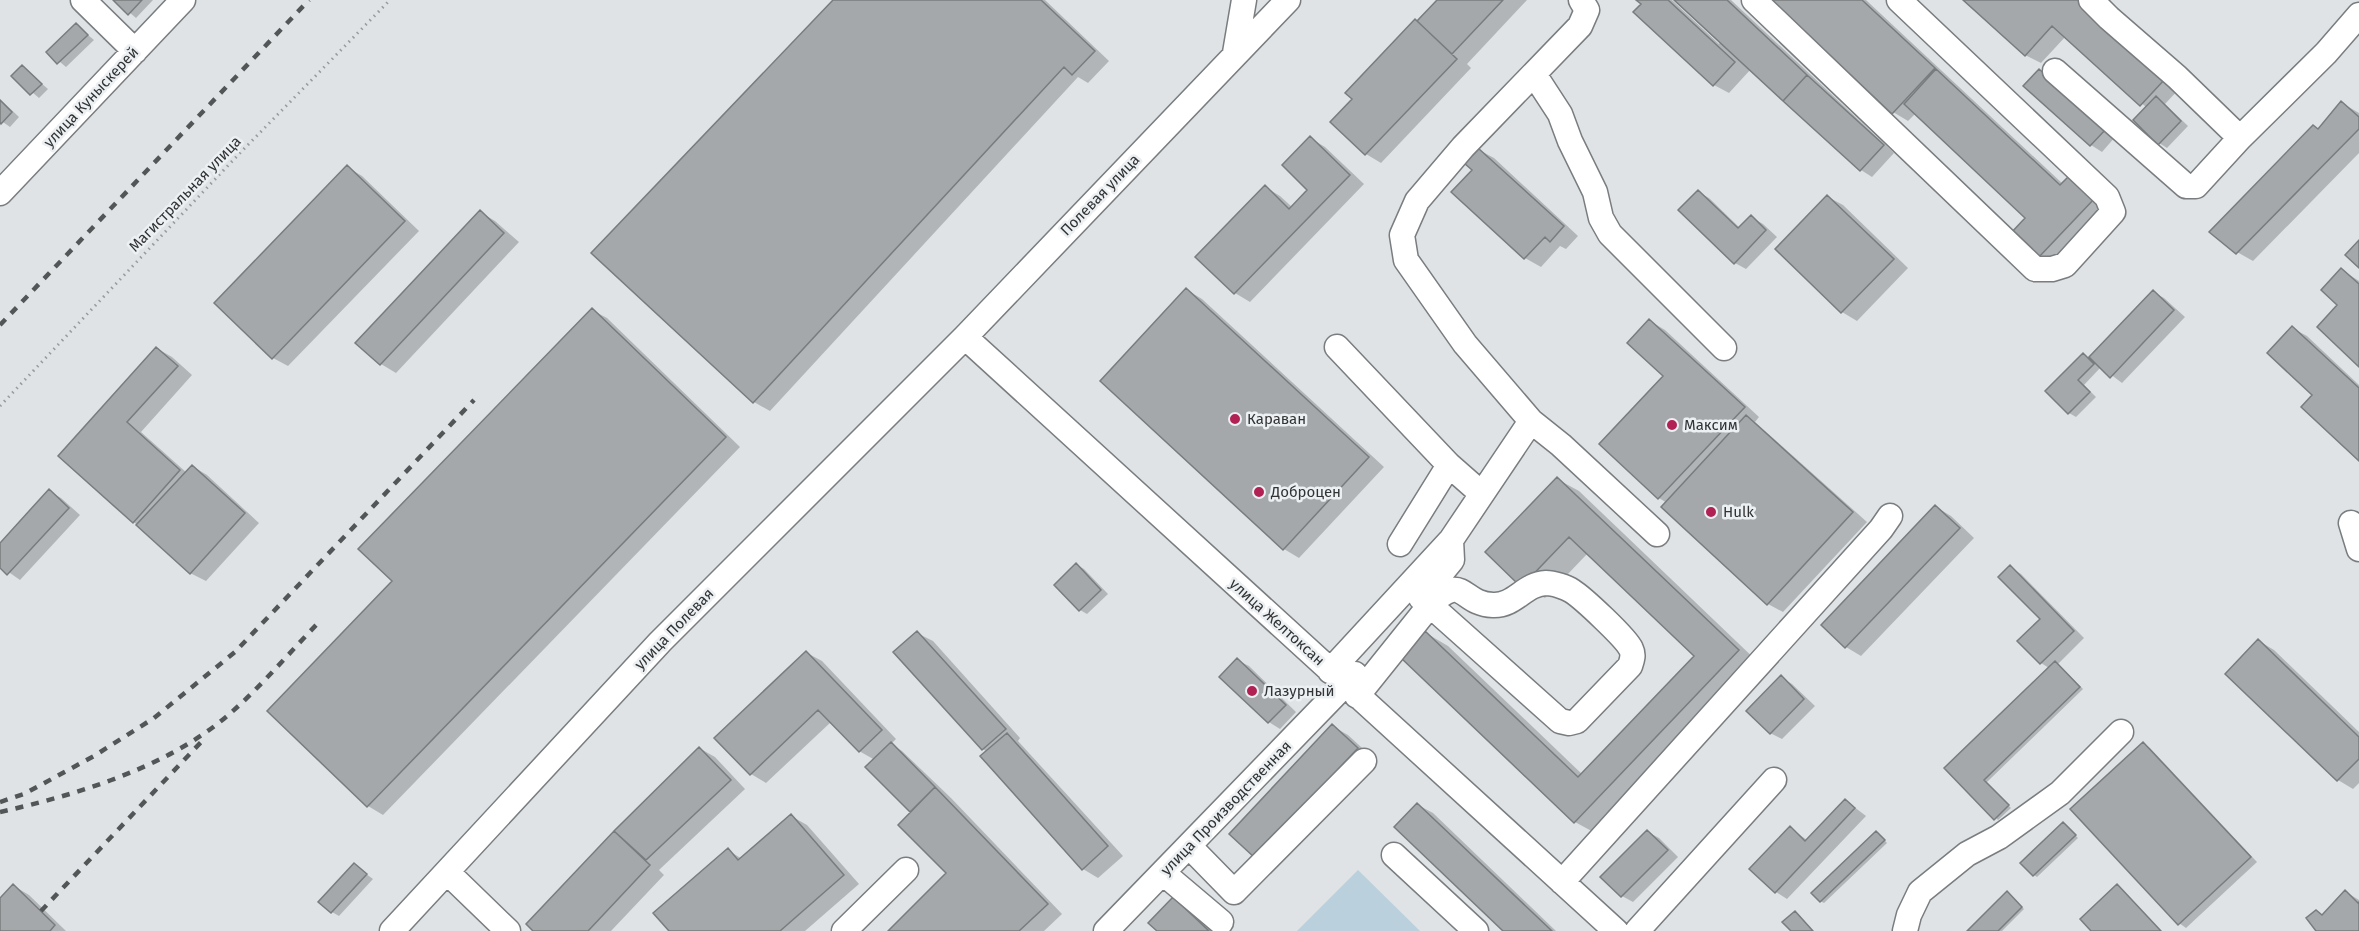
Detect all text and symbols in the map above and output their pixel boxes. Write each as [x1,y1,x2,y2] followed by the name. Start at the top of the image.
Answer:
[40,43,142,151] street label: улица Куныскерей
[125,133,245,255] street label: Магистральная улица
[1057,151,1143,239] street label: Полевая улица
[1247,410,1306,428] place label: Караван
[1228,412,1242,426] marker: Караван
[1684,416,1738,434] place label: Максим
[1665,418,1679,432] marker: Максим
[1270,483,1341,501] place label: Доброцен
[1252,485,1266,499] marker: Доброцен
[1723,503,1754,521] place label: Hulk
[1704,505,1718,519] marker: Hulk
[1226,575,1328,669] street label: улица Желтоксан
[631,585,717,673] street label: улица Полевая
[1264,682,1335,700] place label: Лазурный
[1245,684,1259,698] marker: Лазурный
[1157,737,1295,879] street label: улица Производственная

